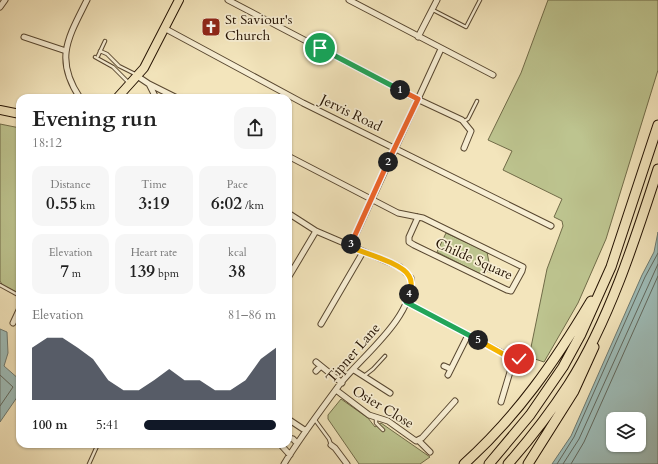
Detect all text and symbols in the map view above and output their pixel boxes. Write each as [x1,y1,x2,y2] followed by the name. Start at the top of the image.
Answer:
[225,10,293,45] place label: St Saviour's Church
[200,16,222,38] church icon: St Saviour's Church
[303,31,337,65] pin
[309,37,331,59] icon: arrive
[390,80,410,100] pin: 1
[397,82,403,97] text: 1
[315,89,386,136] street label: Jervis Road
[32,104,157,134] text: Evening run
[234,107,276,149] button: share
[32,134,62,152] text: 18:12
[378,152,398,172] pin: 2
[385,154,391,169] text: 2
[51,177,91,192] text: Distance
[141,177,167,192] text: Time
[227,177,248,192] text: Pace
[46,192,77,215] text: 0.55
[138,192,170,215] text: 3:19
[211,192,242,215] text: 6:02
[77,198,95,213] text: km
[242,198,264,213] text: /km
[432,233,516,285] street label: Childe Square
[341,234,361,254] pin: 3
[348,236,354,251] text: 3
[49,245,93,260] text: Elevation
[131,245,177,260] text: Heart rate
[228,245,247,260] text: kcal
[60,260,69,283] text: 7
[129,260,155,283] text: 139
[229,260,246,283] text: 38
[69,266,81,281] text: m
[155,266,179,281] text: bpm
[399,284,419,304] pin: 4
[406,286,412,301] text: 4
[32,306,84,324] text: Elevation
[228,306,276,324] text: 81–86 m
[322,319,384,387] street label: Tipner Lane
[468,330,488,350] pin: 5
[475,332,481,347] text: 5
[502,342,536,376] pin
[508,348,530,370] icon: check
[349,381,417,433] street label: Osier Close
[606,412,646,452] map controls
[606,412,646,452] button: layers
[32,416,67,434] text: 100 m
[96,416,119,434] text: 5:41

